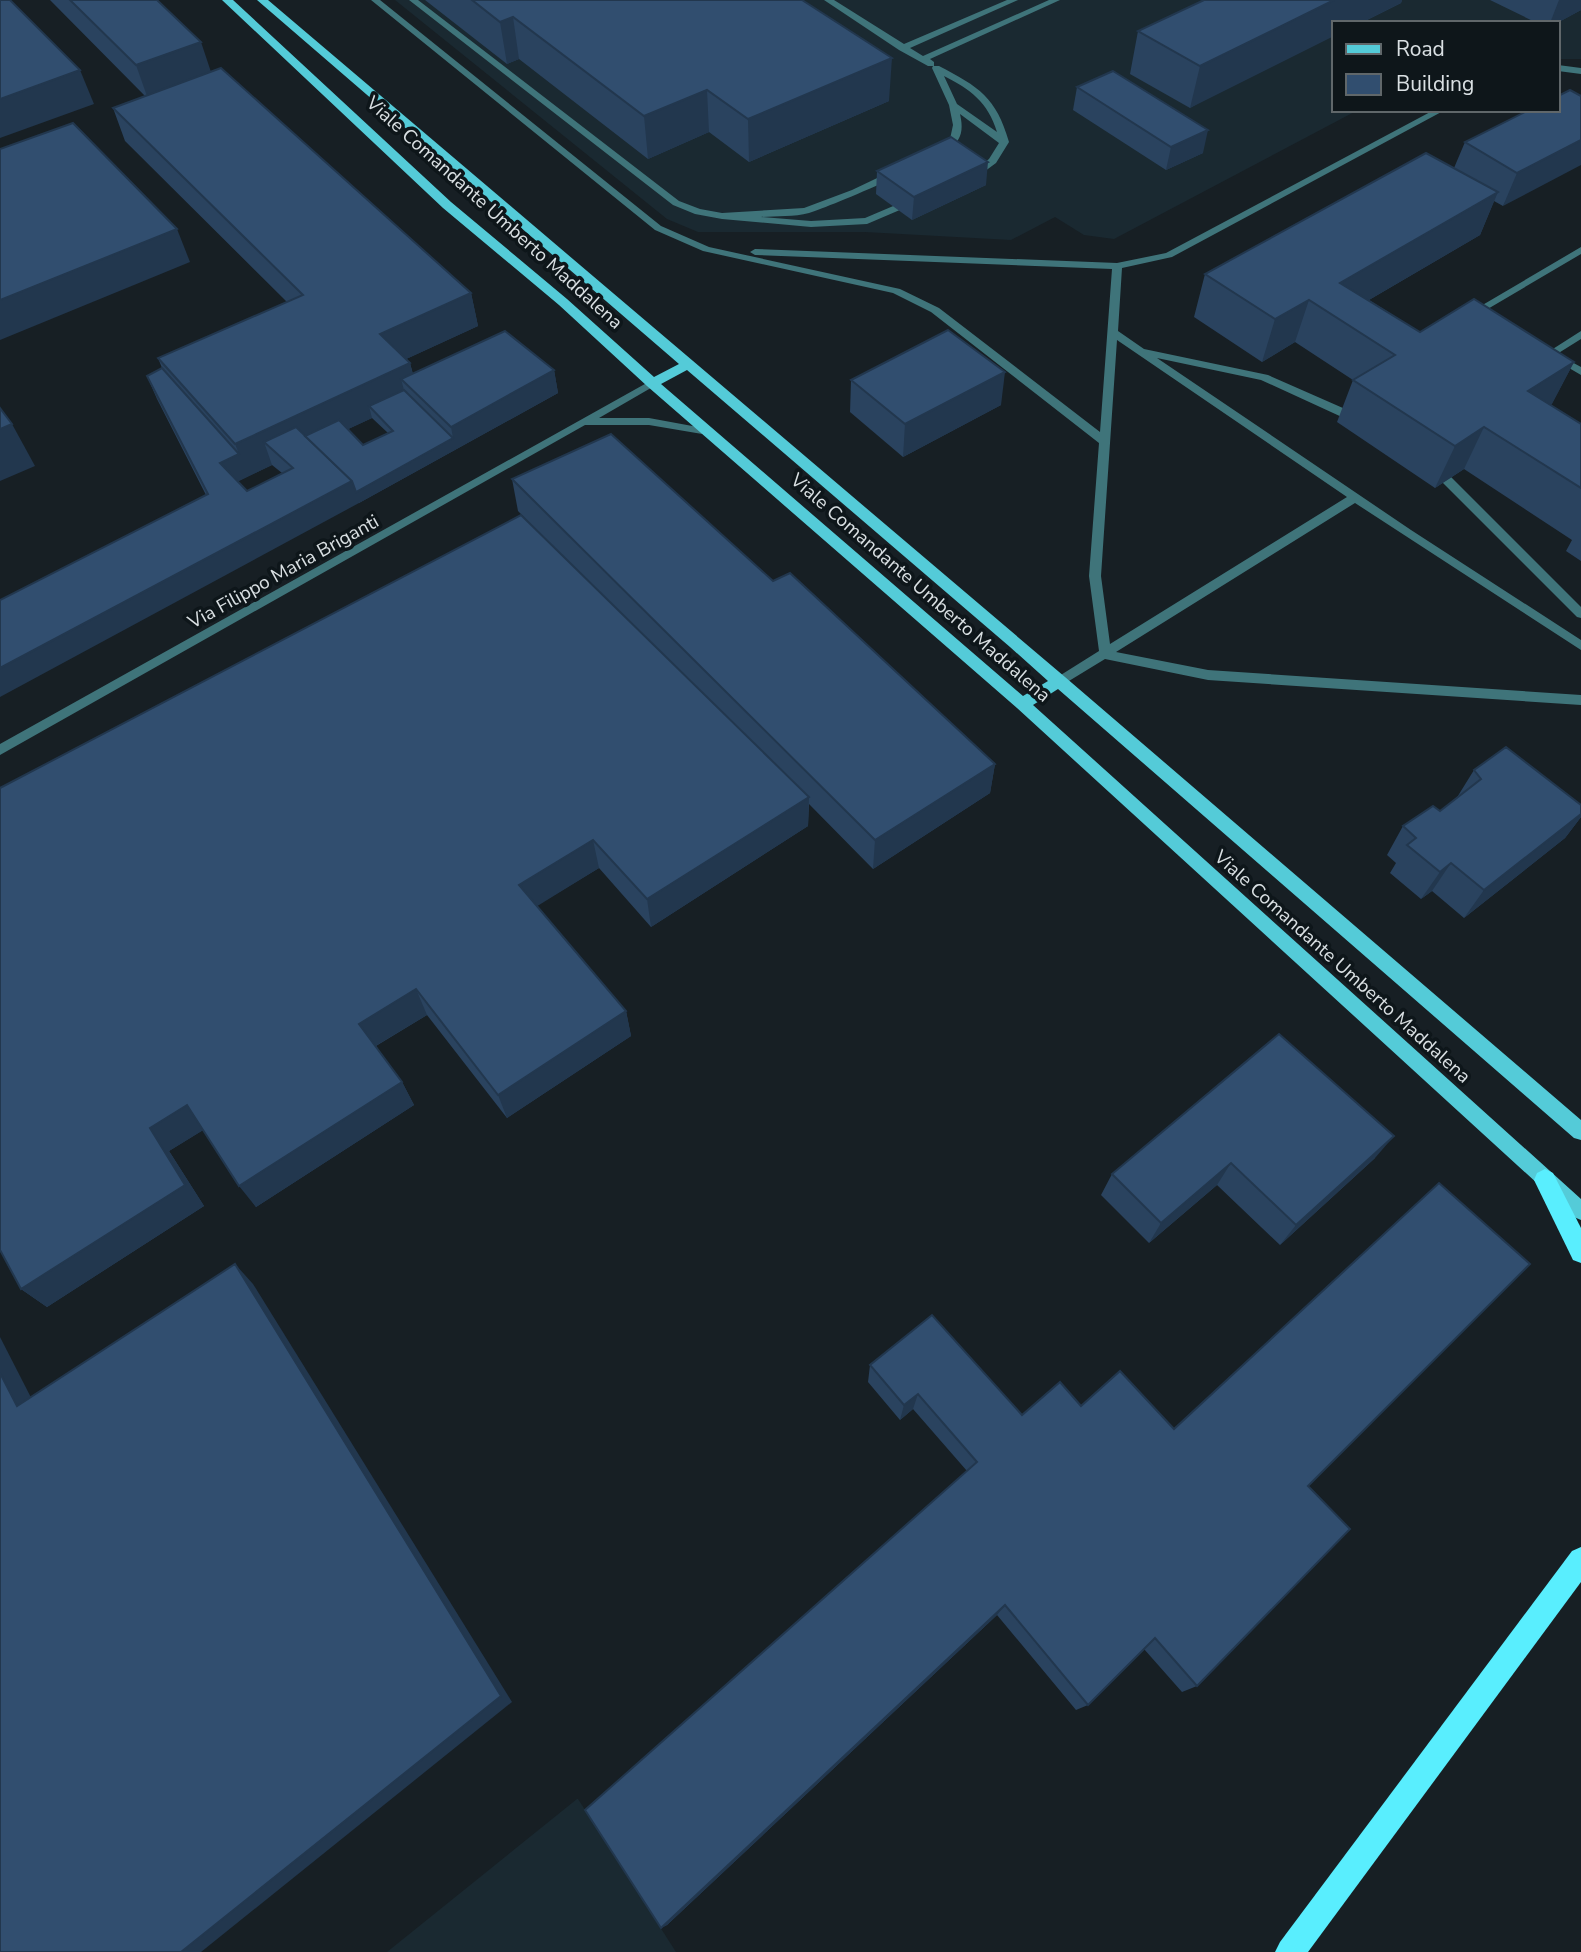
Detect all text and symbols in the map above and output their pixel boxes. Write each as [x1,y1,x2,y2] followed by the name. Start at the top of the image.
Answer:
[1332,21,1560,112] legend
[1396,35,1445,63] text: Road
[1396,70,1474,98] text: Building
[360,90,628,335] street label: Viale Comandante Umberto Maddalena
[784,467,1056,708] street label: Viale Comandante Umberto Maddalena
[183,509,384,636] street label: Via Filippo Maria Briganti
[1208,844,1476,1089] street label: Viale Comandante Umberto Maddalena

